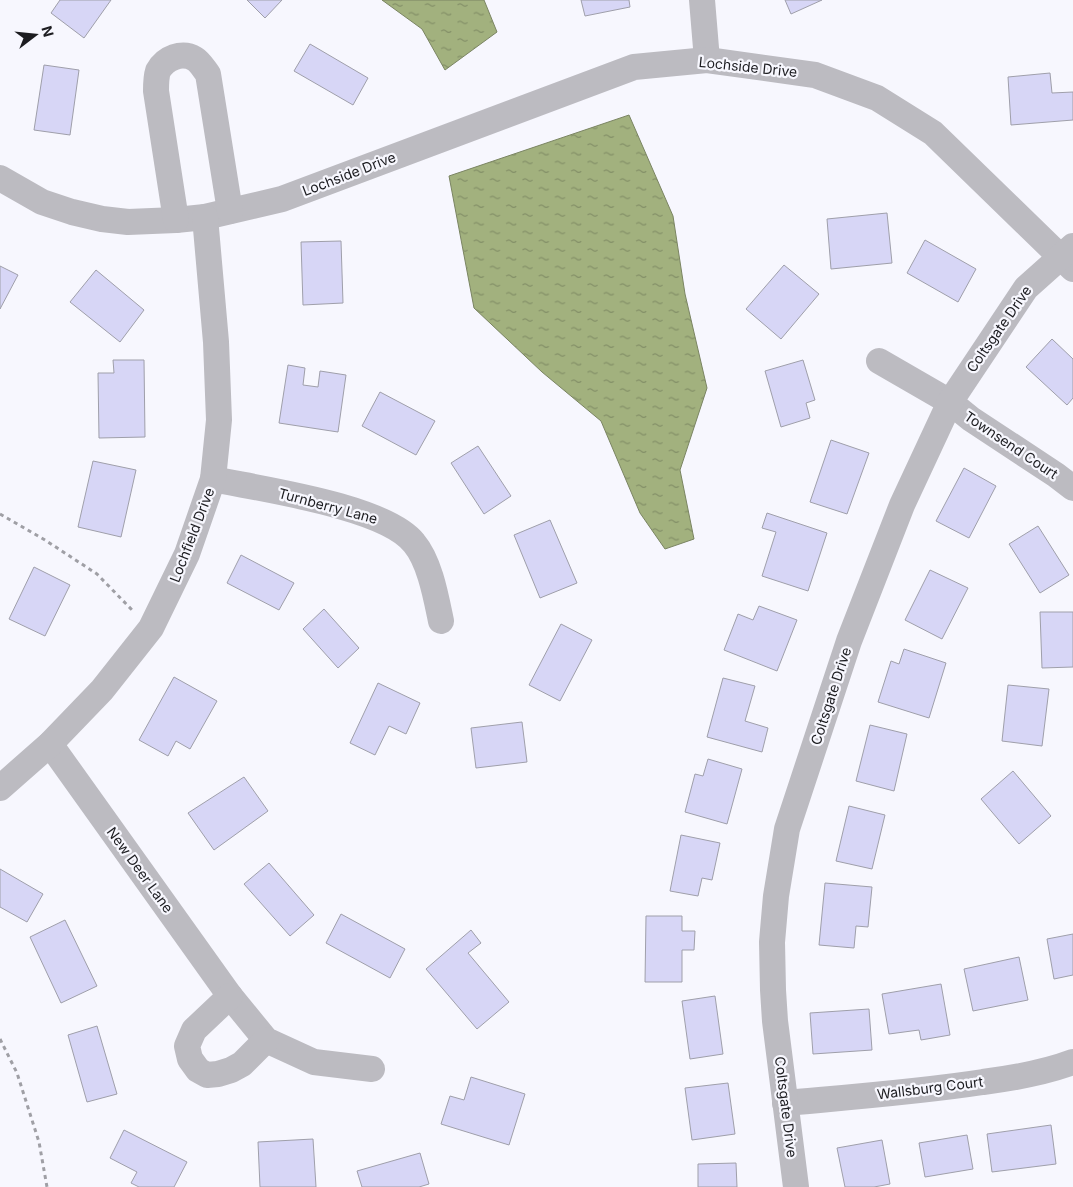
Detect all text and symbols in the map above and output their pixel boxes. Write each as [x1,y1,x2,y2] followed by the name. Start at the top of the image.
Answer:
[10,10,60,60] north arrow
[38,24,58,39] text: N
[698,53,798,80] street label: Lochside Drive
[300,148,398,199] street label: Lochside Drive
[962,282,1035,375] street label: Coltsgate Drive
[961,407,1062,482] street label: Townsend Court
[277,484,379,527] street label: Turnberry Lane
[166,485,217,585] street label: Lochfield Drive
[807,645,854,747] street label: Coltsgate Drive
[104,824,177,916] street label: New Deer Lane
[772,1055,801,1158] street label: Coltsgate Drive
[876,1073,984,1102] street label: Wallsburg Court

